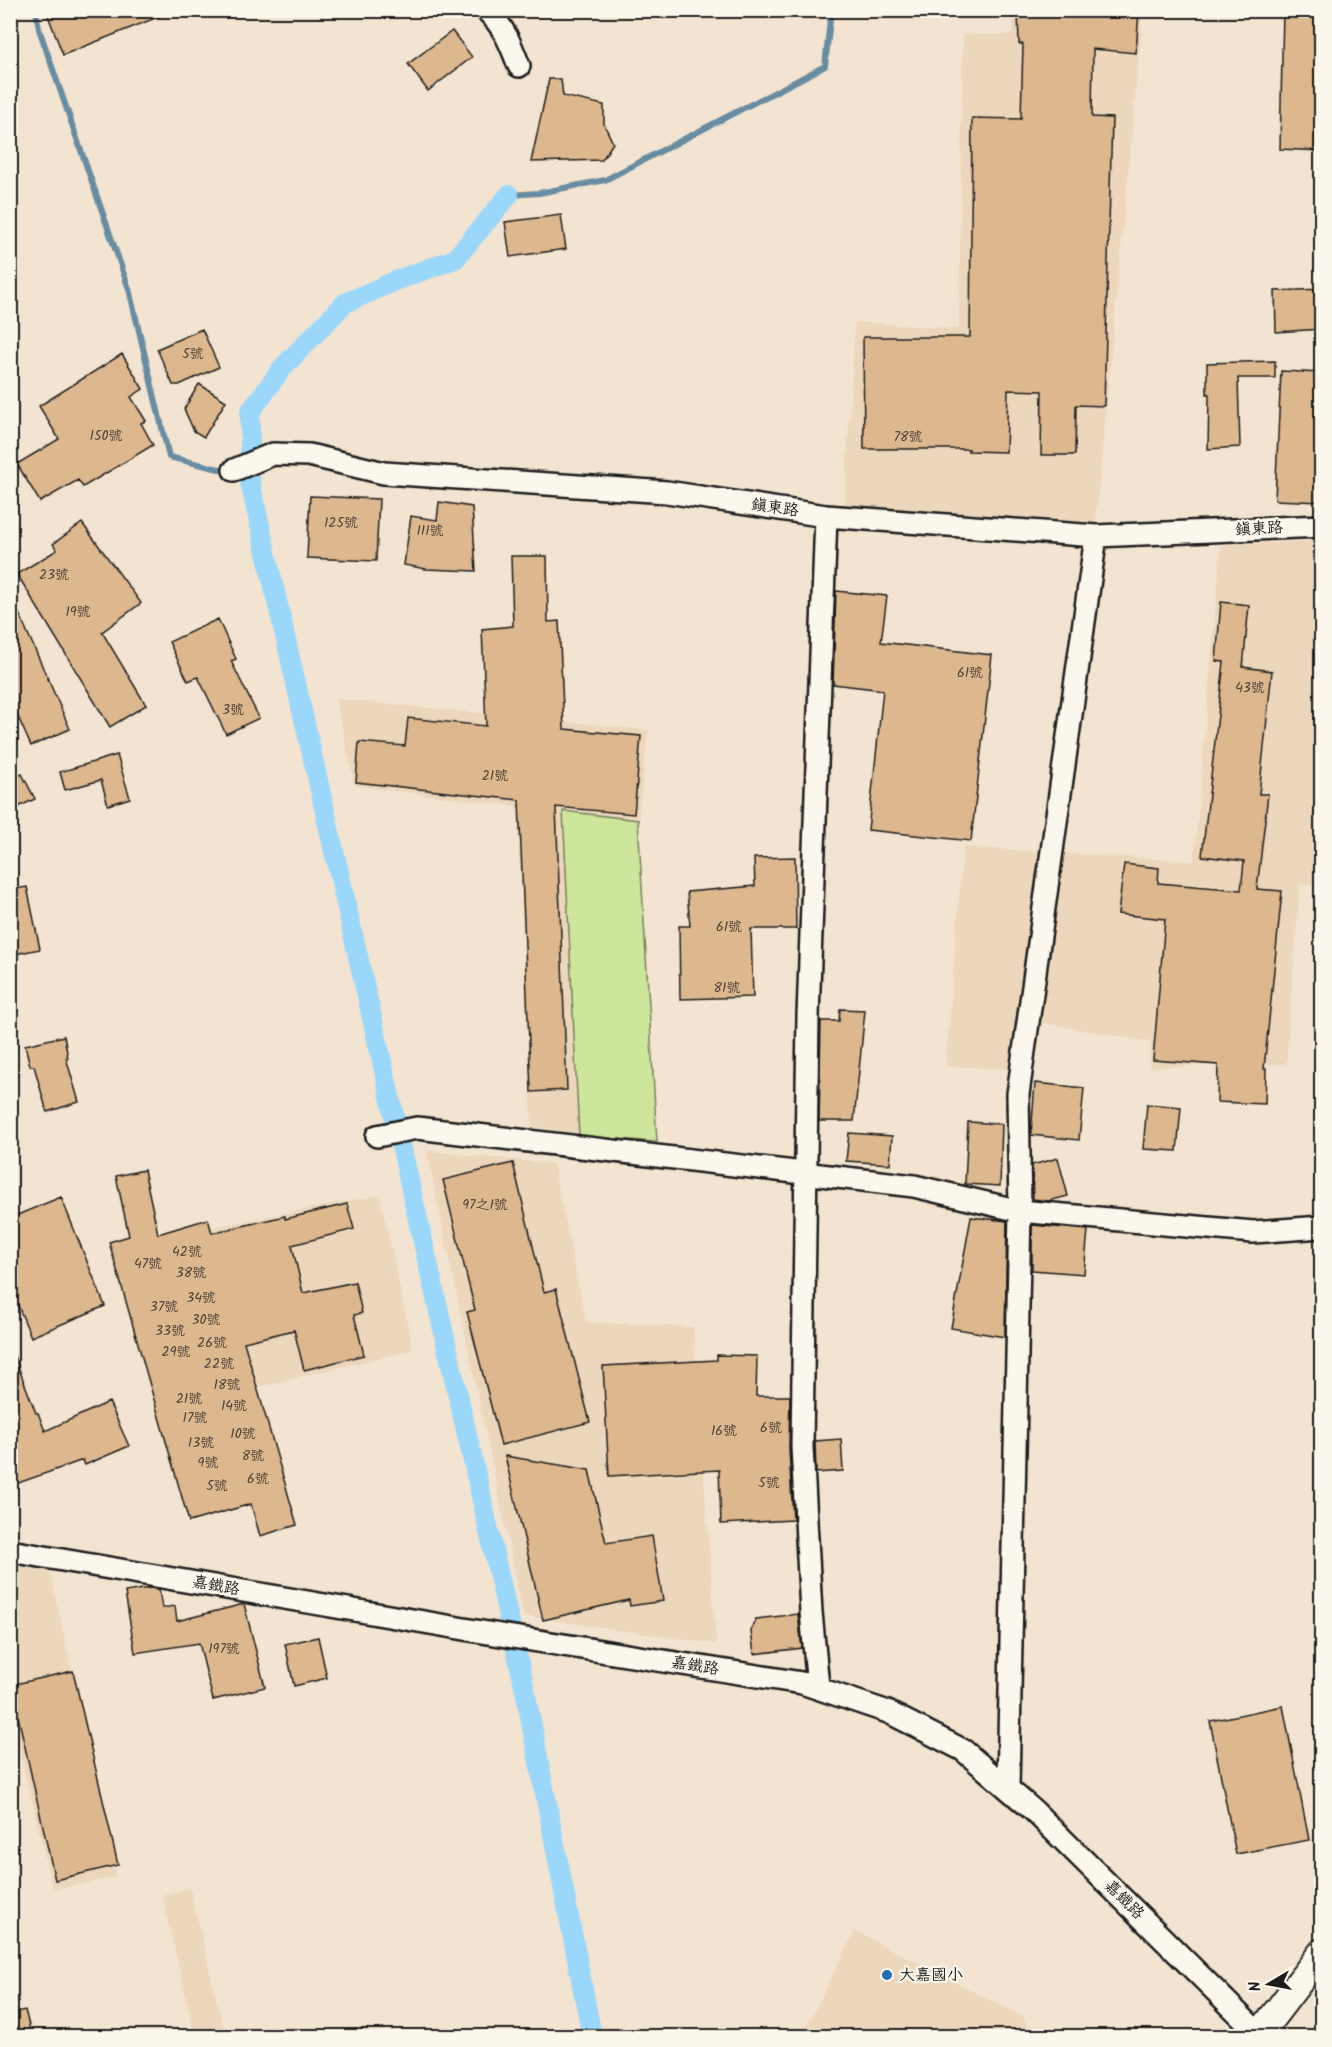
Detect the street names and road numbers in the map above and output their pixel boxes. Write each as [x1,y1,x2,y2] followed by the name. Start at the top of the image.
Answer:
[749,492,801,524] street label: 鎮東路
[1234,515,1284,543] street label: 鎮東路
[190,1570,242,1602] street label: 嘉鐵路
[669,1650,721,1682] street label: 嘉鐵路
[1098,1874,1150,1926] street label: 嘉鐵路

